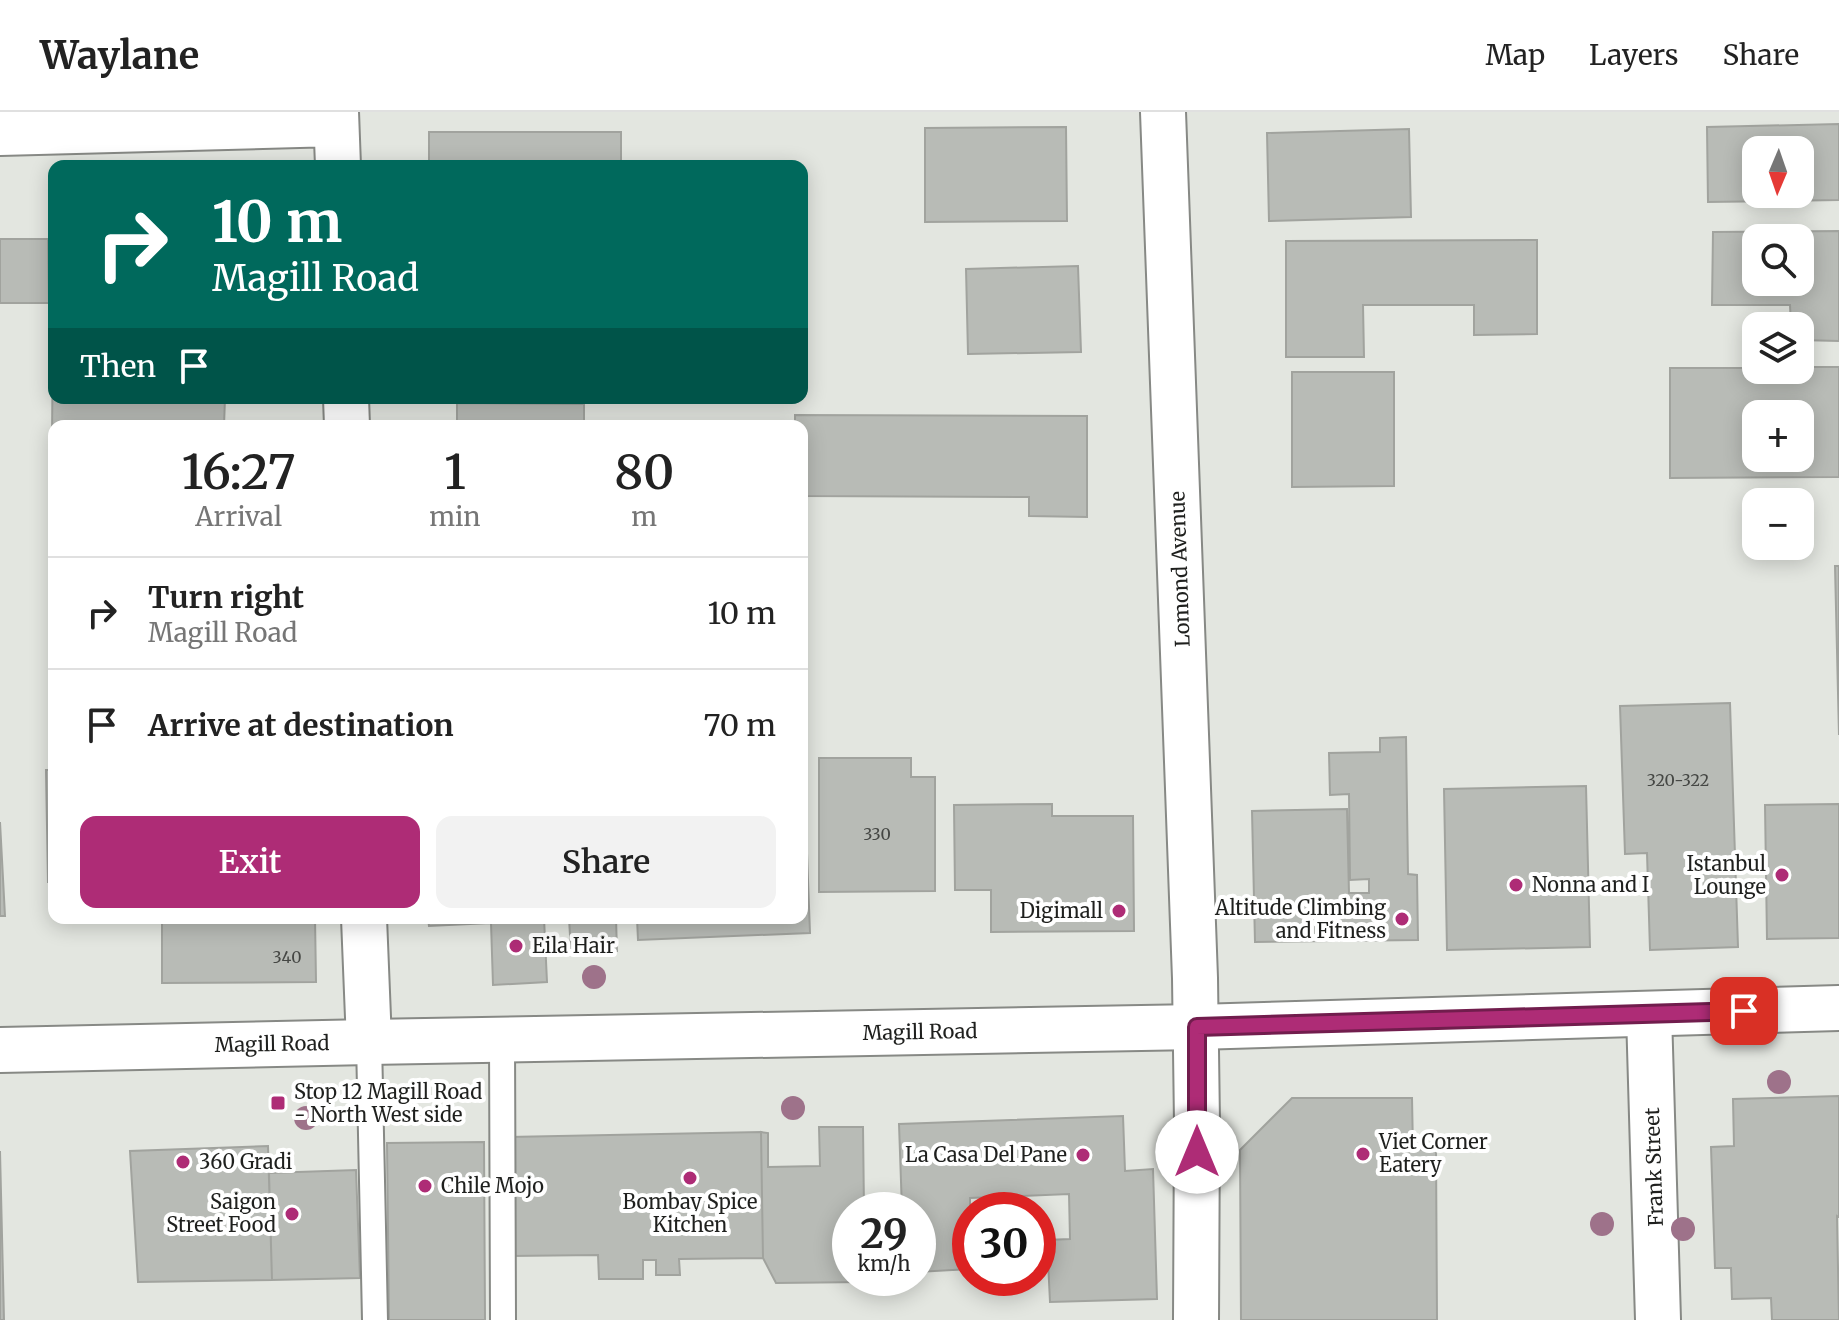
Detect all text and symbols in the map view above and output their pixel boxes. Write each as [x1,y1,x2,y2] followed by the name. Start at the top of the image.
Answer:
[40,32,199,79] text: Waylane
[1485,37,1545,73] text: Map
[1589,37,1678,73] text: Layers
[1722,37,1799,73] text: Share
[1742,136,1814,208] north arrow
[1742,136,1814,560] map controls
[212,187,342,257] text: 10 m
[80,192,184,296] icon: right
[1742,224,1814,296] button: search
[212,256,419,301] text: Magill Road
[1742,312,1814,384] button: layers
[172,344,216,388] icon: arrive
[80,347,156,385] text: Then
[1742,400,1814,472] button: +
[182,442,296,502] text: 16:27
[444,442,466,502] text: 1
[614,442,674,502] text: 80
[1742,488,1814,560] button: −
[1164,491,1195,647] street label: Lomond Avenue
[195,500,282,533] text: Arrival
[429,500,481,533] text: min
[631,500,657,533] text: m
[148,578,304,616] text: Turn right
[80,591,124,635] icon: right
[708,594,776,632] text: 10 m
[148,616,297,649] text: Magill Road
[80,703,124,747] icon: arrive
[148,706,454,744] text: Arrive at destination
[703,706,776,744] text: 70 m
[1647,770,1709,790] house number: 320-322
[80,816,420,908] button: Exit
[436,816,776,908] button: Share
[863,824,891,844] house number: 330
[1687,851,1766,899] place label: Istanbul Lounge
[1773,866,1791,884] marker: Istanbul Lounge
[1532,872,1649,897] place label: Nonna and I
[1507,876,1525,894] marker: Nonna and I
[1214,895,1386,943] place label: Altitude Climbing and Fitness
[1020,898,1103,923] place label: Digimall
[1110,902,1128,920] marker: Digimall
[1393,910,1411,928] marker: Altitude Climbing and Fitness
[532,933,615,958] place label: Eila Hair
[507,937,525,955] marker: Eila Hair
[273,947,301,967] house number: 340
[1710,977,1778,1045] pin
[1722,989,1766,1033] icon: arrive
[862,1018,978,1045] street label: Magill Road
[214,1030,330,1057] street label: Magill Road
[294,1079,482,1127] place label: Stop 12 Magill Road - North West side
[269,1094,287,1112] marker: Stop 12 Magill Road - North West side
[1639,1107,1668,1227] street label: Frank Street
[1155,1110,1239,1194] position arrow
[1378,1129,1488,1177] place label: Viet Corner Eatery
[905,1142,1067,1167] place label: La Casa Del Pane
[1354,1145,1372,1163] marker: Viet Corner Eatery
[1074,1146,1092,1164] marker: La Casa Del Pane
[199,1149,292,1174] place label: 360 Gradi
[174,1153,192,1171] marker: 360 Gradi
[681,1169,699,1187] marker: Bombay Spice Kitchen
[441,1173,544,1198] place label: Chile Mojo
[416,1177,434,1195] marker: Chile Mojo
[166,1189,276,1237] place label: Saigon Street Food
[623,1189,757,1237] place label: Bombay Spice Kitchen
[952,1192,1056,1296] speed limit sign: 30
[283,1205,301,1223] marker: Saigon Street Food
[860,1209,908,1259] text: 29
[858,1251,910,1276] text: km/h

